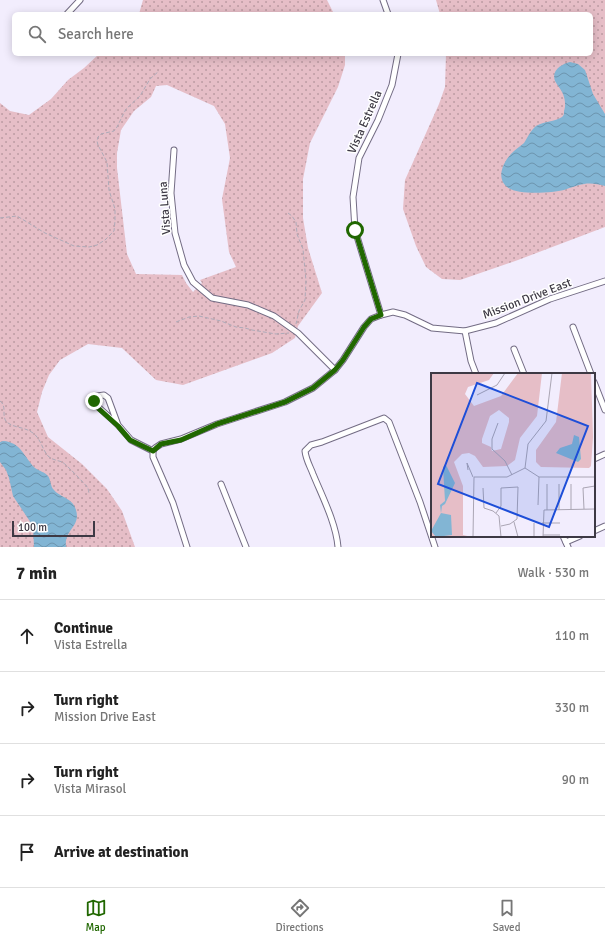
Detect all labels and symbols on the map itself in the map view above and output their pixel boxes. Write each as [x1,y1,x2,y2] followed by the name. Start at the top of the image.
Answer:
[344,88,386,156] street label: Vista Estrella
[156,181,174,235] street label: Vista Luna
[346,221,364,239] route start
[480,275,574,323] street label: Mission Drive East
[431,373,595,537] inset map
[85,392,103,410] route end
[12,519,95,538] scale bar

